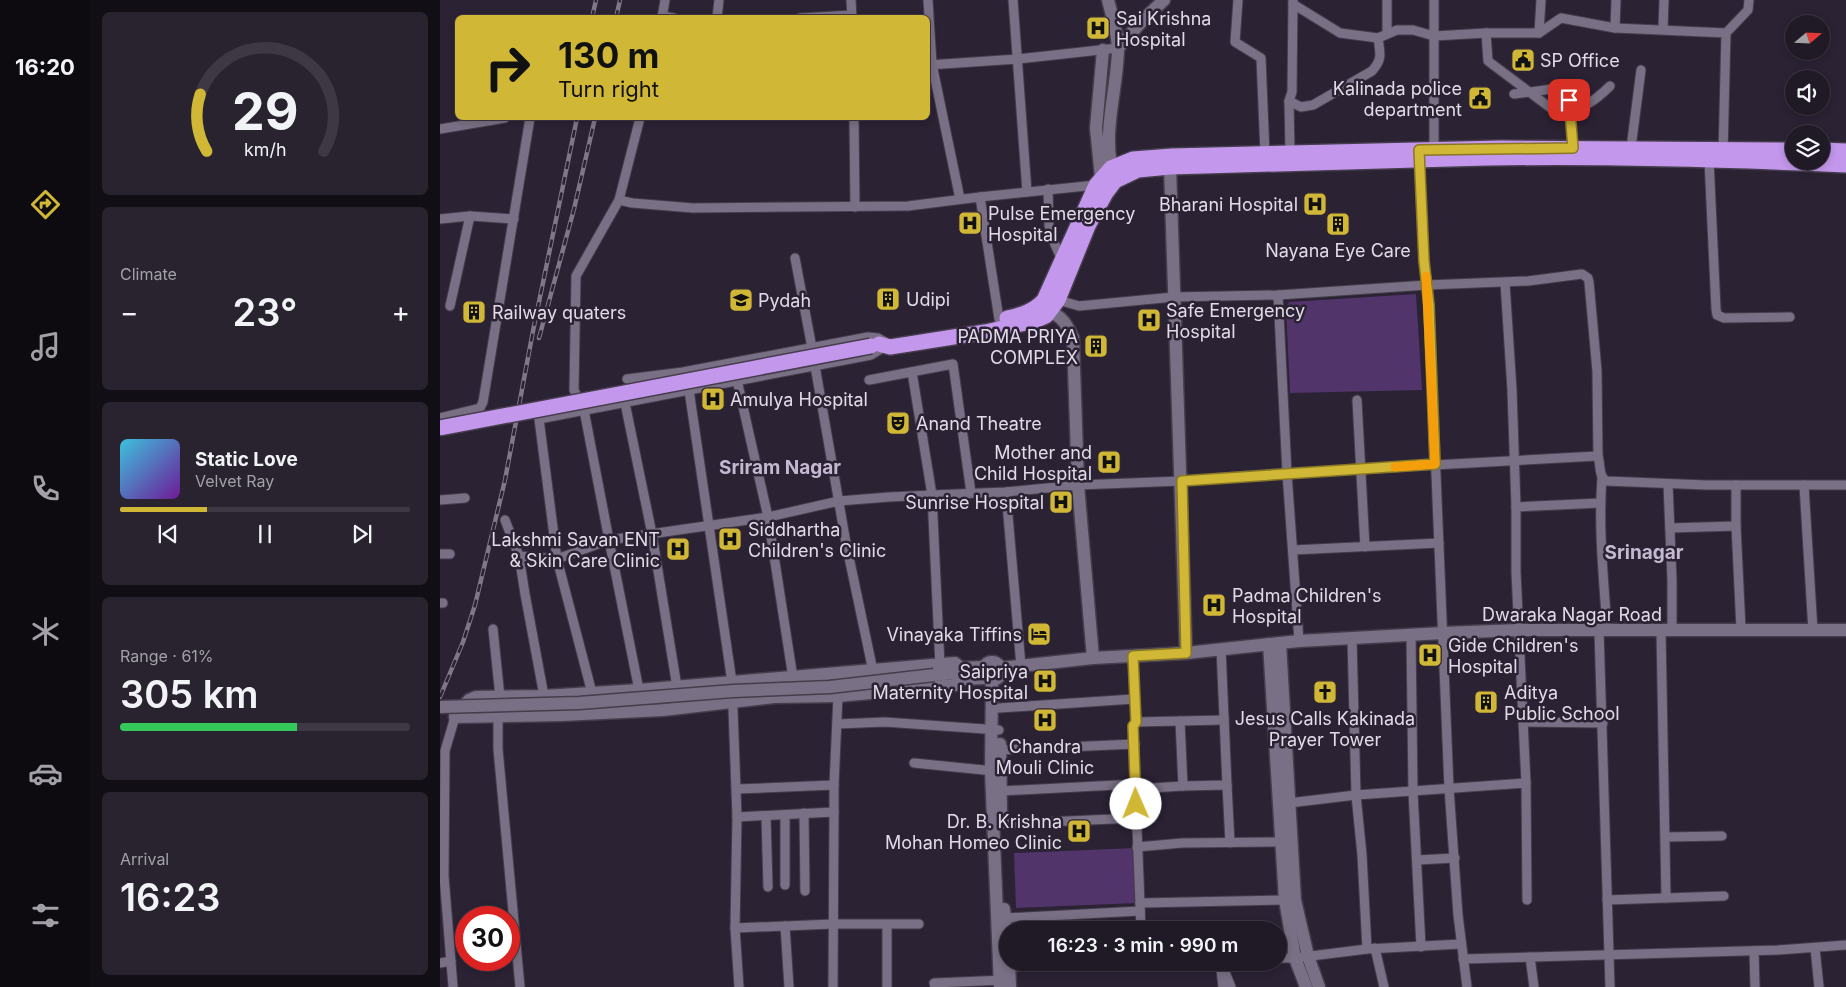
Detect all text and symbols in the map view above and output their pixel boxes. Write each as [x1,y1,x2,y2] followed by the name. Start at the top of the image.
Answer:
[1116,8,1211,50] place label: Sai Krishna Hospital
[1085,15,1111,41] hospital icon: Sai Krishna Hospital
[1785,15,1830,60] north arrow
[1785,15,1830,170] map controls
[558,34,660,76] text: 130 m
[475,35,540,100] icon: right
[1510,47,1536,73] public building icon: SP Office
[1540,50,1620,71] place label: SP Office
[15,54,75,80] text: 16:20
[1785,70,1830,115] button: sound
[558,76,659,102] text: Turn right
[1333,78,1462,120] place label: Kalinada police department
[1548,79,1590,121] pin
[232,80,298,143] text: 29
[1467,85,1493,111] public building icon: Kalinada police department
[1555,86,1583,114] icon: arrive
[1785,125,1830,170] button: layers
[244,139,286,160] text: km/h
[28,187,63,222] icon: directions
[1302,191,1328,217] hospital icon: Bharani Hospital
[1159,194,1298,215] place label: Bharani Hospital
[988,203,1135,245] place label: Pulse Emergency Hospital
[957,210,983,236] hospital icon: Pulse Emergency Hospital
[1325,211,1351,237] building icon: Nayana Eye Care
[1265,240,1411,261] place label: Nayana Eye Care
[120,264,177,284] text: Climate
[875,286,901,312] building icon: Udipi
[728,287,754,313] school or university icon: Pydah
[233,289,297,335] text: 23°
[906,289,950,310] place label: Udipi
[758,290,811,311] place label: Pydah
[120,295,139,329] text: −
[391,295,410,329] text: +
[461,299,487,325] building icon: Railway quaters
[1166,300,1305,342] place label: Safe Emergency Hospital
[492,302,626,323] place label: Railway quaters
[1136,307,1162,333] hospital icon: Safe Emergency Hospital
[957,326,1078,368] place label: PADMA PRIYA COMPLEX
[28,329,63,364] icon: music
[1083,333,1109,359] building icon: PADMA PRIYA COMPLEX
[700,386,726,412] hospital icon: Amulya Hospital
[730,389,868,410] place label: Amulya Hospital
[885,410,911,436] theatre icon: Anand Theatre
[916,413,1042,434] place label: Anand Theatre
[974,442,1092,484] place label: Mother and Child Hospital
[195,448,298,471] text: Static Love
[1096,449,1122,475] hospital icon: Mother and Child Hospital
[719,456,841,479] district label: Sriram Nagar
[28,471,63,506] icon: phone
[195,471,274,491] text: Velvet Ray
[1048,489,1074,515] hospital icon: Sunrise Hospital
[905,492,1044,513] place label: Sunrise Hospital
[748,519,886,561] place label: Siddhartha Children's Clinic
[154,520,182,548] icon: previous
[251,520,279,548] icon: pause
[348,520,376,548] icon: next
[717,526,743,552] hospital icon: Siddhartha Children's Clinic
[491,529,660,571] place label: Lakshmi Savan ENT & Skin Care Clinic
[665,536,691,562] hospital icon: Lakshmi Savan ENT & Skin Care Clinic
[1604,541,1684,564] district label: Srinagar
[1232,585,1382,627] place label: Padma Children's Hospital
[1201,592,1227,618] hospital icon: Padma Children's Hospital
[1482,604,1662,625] street label: Dwaraka Nagar Road
[28,614,63,649] icon: climate
[1026,621,1052,647] hotel icon: Vinayaka Tiffins
[886,624,1022,645] place label: Vinayaka Tiffins
[1448,635,1578,677] place label: Gide Children's Hospital
[1417,642,1443,668] hospital icon: Gide Children's Hospital
[120,646,214,666] text: Range · 61%
[872,661,1028,703] place label: Saipriya Maternity Hospital
[1032,668,1058,694] hospital icon: Saipriya Maternity Hospital
[120,671,259,717] text: 305 km
[1312,679,1338,705] church icon: Jesus Calls Kakinada Prayer Tower
[1504,682,1620,724] place label: Aditya Public School
[1473,689,1499,715] building icon: Aditya Public School
[1032,707,1058,733] hospital icon: Chandra Mouli Clinic
[1235,708,1415,750] place label: Jesus Calls Kakinada Prayer Tower
[996,736,1094,778] place label: Chandra Mouli Clinic
[28,756,63,791] icon: car
[1109,777,1161,829] position arrow
[885,811,1062,853] place label: Dr. B. Krishna Mohan Homeo Clinic
[1066,818,1092,844] hospital icon: Dr. B. Krishna Mohan Homeo Clinic
[120,849,169,869] text: Arrival
[120,874,220,920] text: 16:23
[28,898,63,933] icon: filters
[455,906,520,971] speed limit sign: 30
[1048,934,1238,957] text: 16:23 · 3 min · 990 m

